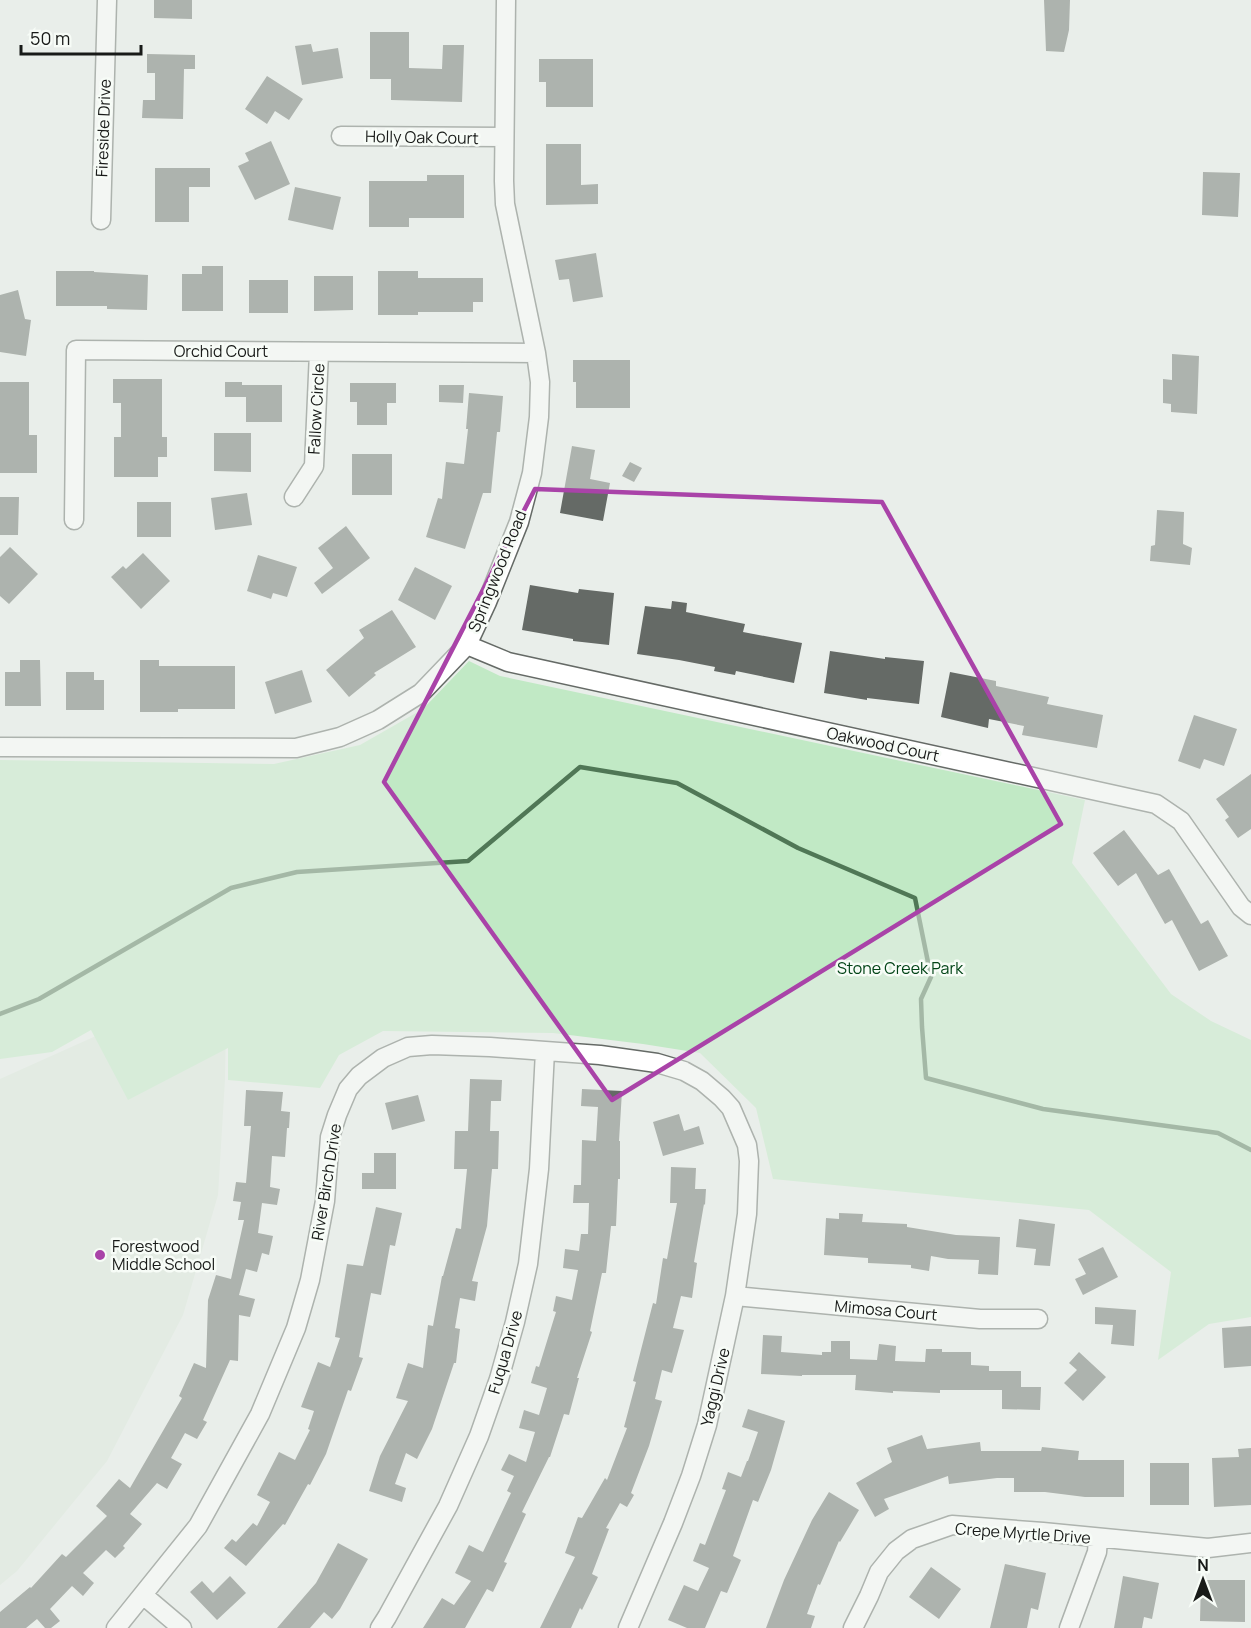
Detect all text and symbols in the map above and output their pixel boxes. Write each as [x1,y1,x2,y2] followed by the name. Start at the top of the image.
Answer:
[21,18,141,56] scale bar
[30,26,70,50] text: 50 m
[90,78,116,178] street label: Fireside Drive
[365,125,479,149] street label: Holly Oak Court
[174,340,268,362] street label: Orchid Court
[303,363,329,455] street label: Fallow Circle
[463,507,531,635] street label: Springwood Road
[825,721,941,767] street label: Oakwood Court
[837,957,964,979] park label: Stone Creek Park
[306,1122,346,1242] street label: River Birch Drive
[112,1235,215,1275] place label: Forestwood Middle School
[93,1248,107,1262] marker: Forestwood Middle School
[834,1295,938,1325] street label: Mimosa Court
[483,1308,527,1396] street label: Fuqua Drive
[695,1346,735,1428] street label: Yaggi Drive
[954,1517,1092,1549] street label: Crepe Myrtle Drive
[1173,1550,1233,1610] north arrow
[1197,1554,1209,1576] text: N

